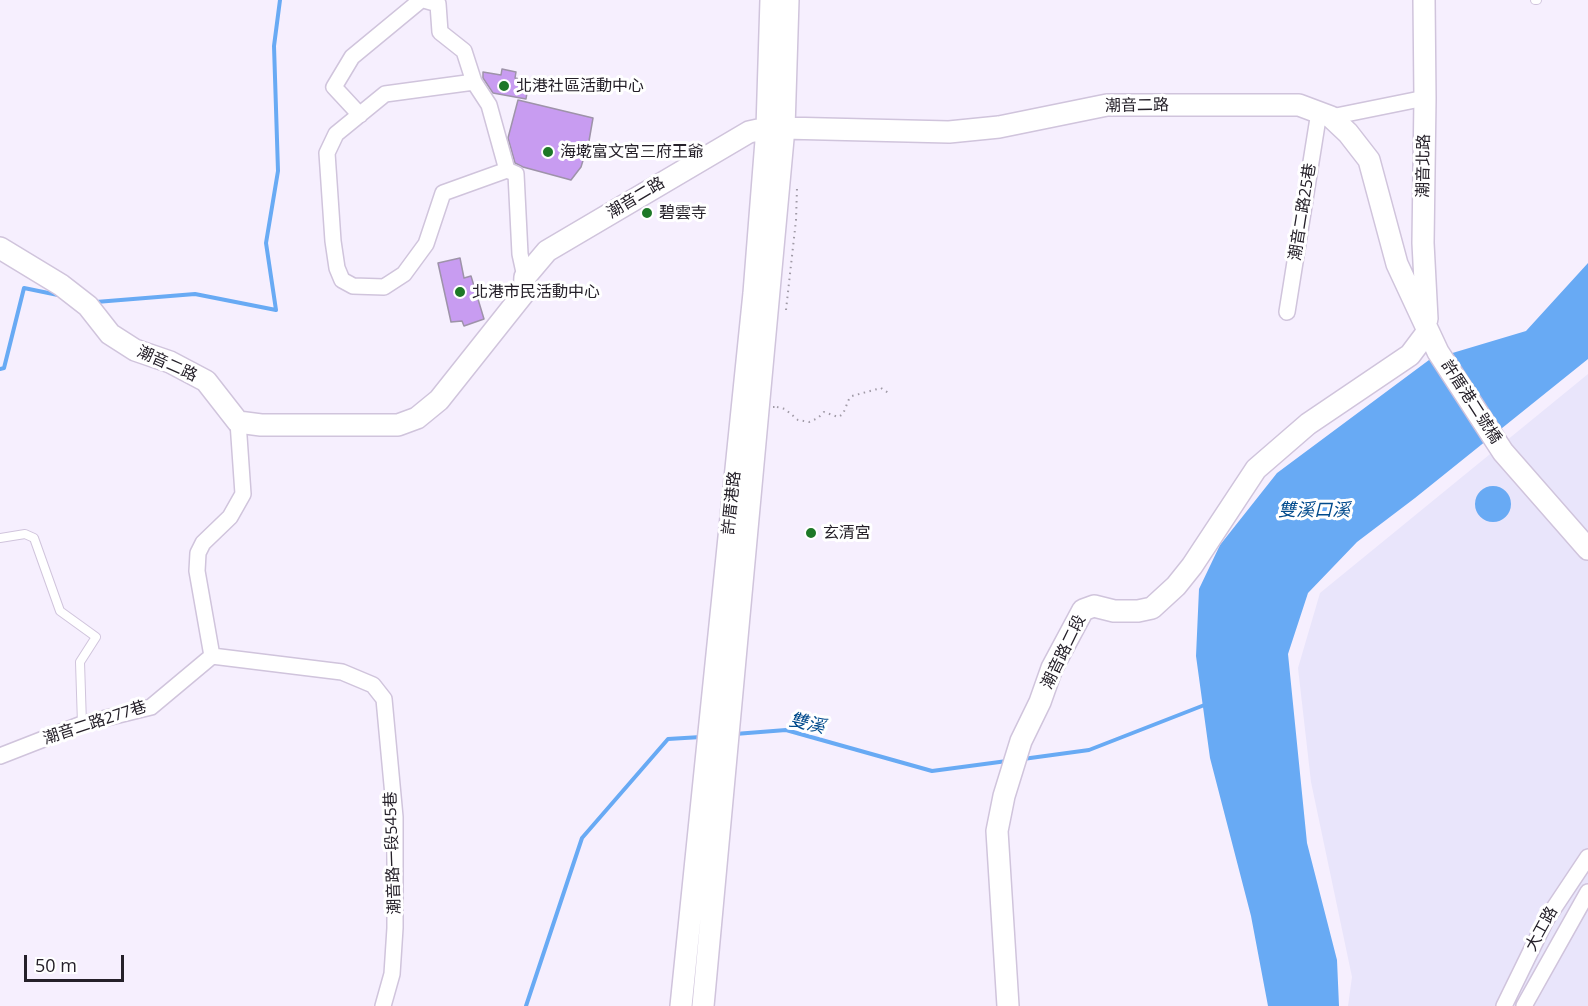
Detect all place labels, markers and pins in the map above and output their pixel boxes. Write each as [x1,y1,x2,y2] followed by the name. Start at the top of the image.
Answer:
[516,76,644,96] place label: 北港社區活動中心
[497,79,511,93] marker: 北港社區活動中心
[560,142,704,162] place label: 海墘富文宮三府王爺
[541,145,555,159] marker: 海墘富文宮三府王爺
[659,203,707,223] place label: 碧雲寺
[640,206,654,220] marker: 碧雲寺
[472,282,600,302] place label: 北港市民活動中心
[453,285,467,299] marker: 北港市民活動中心
[823,523,871,543] place label: 玄清宮
[804,526,818,540] marker: 玄清宮

